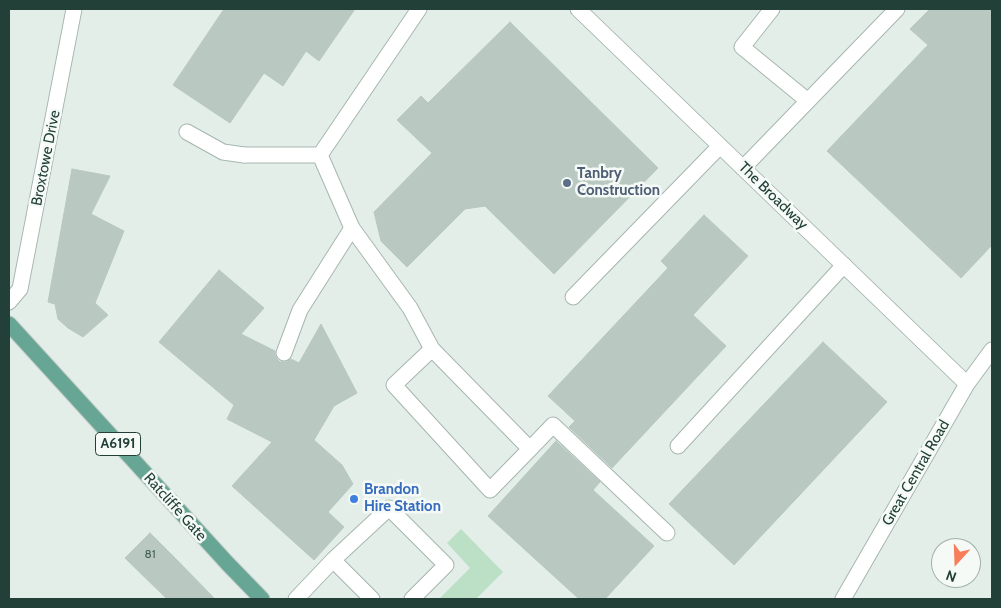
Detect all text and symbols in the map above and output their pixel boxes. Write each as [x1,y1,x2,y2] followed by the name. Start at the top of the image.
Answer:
[28,109,64,207] street label: Broxtowe Drive
[735,158,811,234] street label: The Broadway
[577,165,660,200] place label: Tanbry Construction
[561,177,573,189] marker: Tanbry Construction
[878,417,954,529] street label: Great Central Road
[96,432,140,456] road number: A6191
[140,469,210,545] street label: Ratcliffe Gate
[364,481,441,516] place label: Brandon Hire Station
[348,493,360,505] marker: Brandon Hire Station
[931,538,981,588] north arrow
[144,547,156,561] house number: 81
[943,566,959,586] text: N

